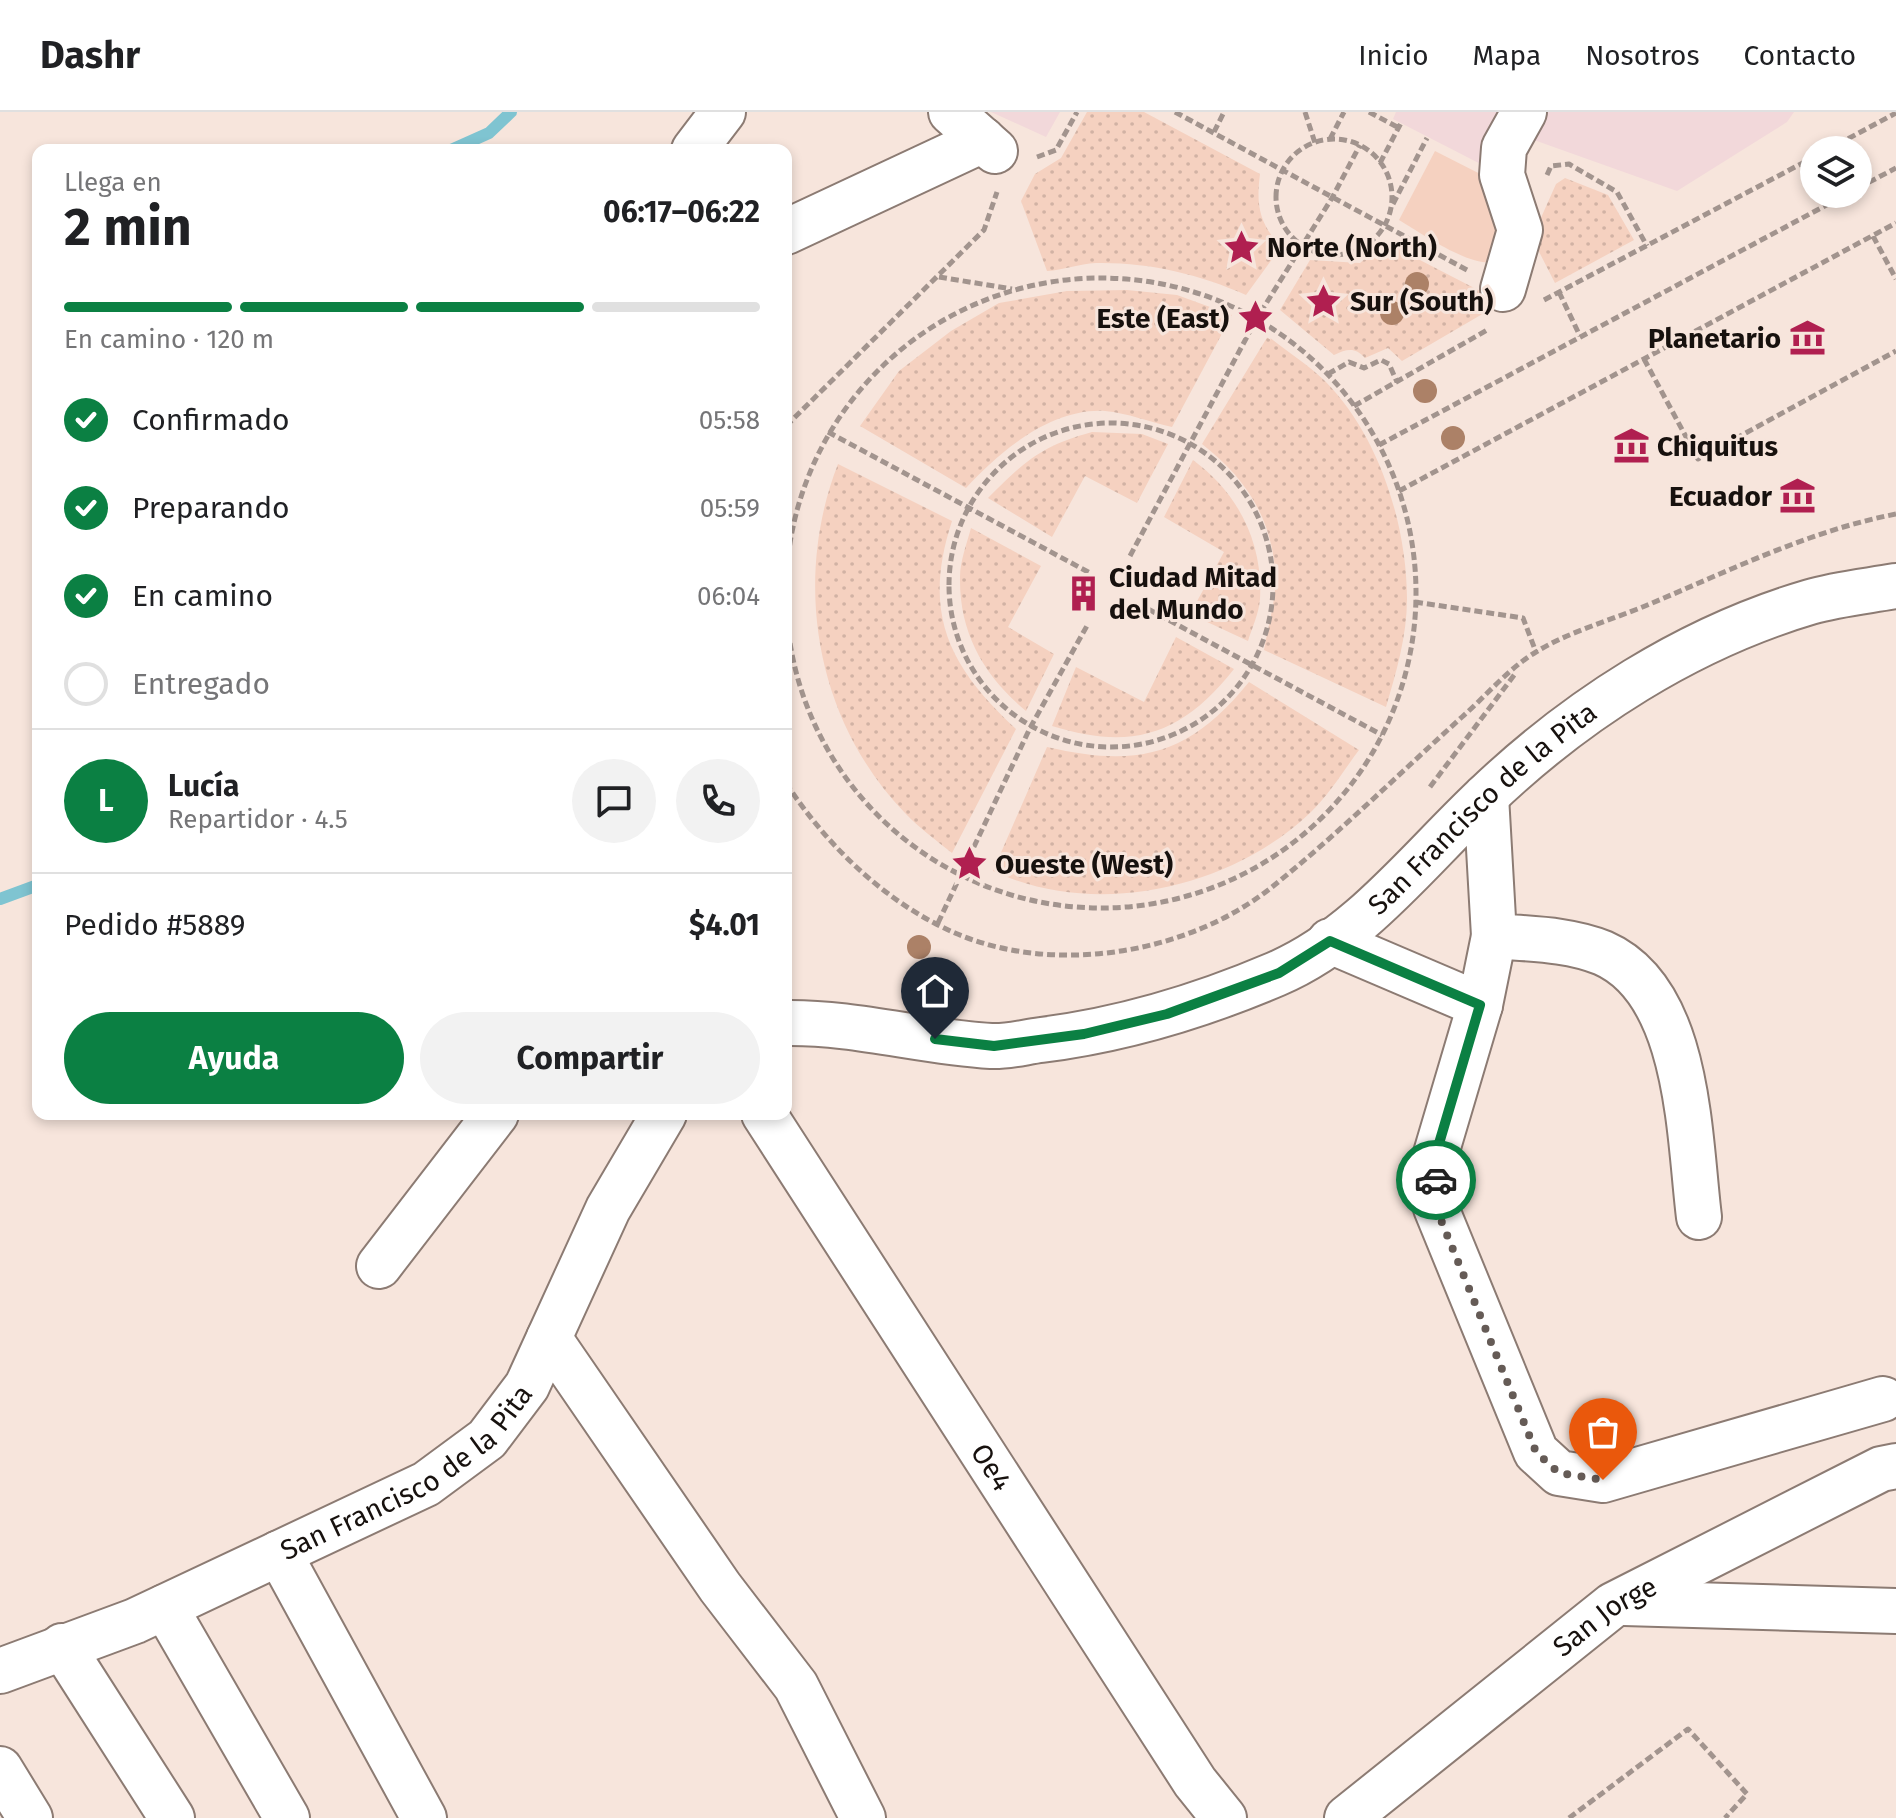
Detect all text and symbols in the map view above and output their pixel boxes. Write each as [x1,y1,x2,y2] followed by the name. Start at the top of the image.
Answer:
[40,32,140,78] text: Dashr
[1358,39,1429,72] text: Inicio
[1473,39,1541,72] text: Mapa
[1585,39,1700,72] text: Nosotros
[1744,39,1856,72] text: Contacto
[1800,136,1872,208] map controls
[1800,136,1872,208] button: layers
[64,167,162,198] text: Llega en
[603,194,760,230] text: 06:17–06:22
[64,196,192,259] text: 2 min
[1222,228,1260,266] place icon: Norte (North)
[1267,231,1437,264] place label: Norte (North)
[1305,282,1343,320] place icon: Sur (South)
[1350,285,1493,318] place label: Sur (South)
[1236,299,1274,337] place icon: Este (East)
[1096,302,1229,335] place label: Este (East)
[1788,319,1826,357] museum icon: Planetario
[1648,322,1781,355] place label: Planetario
[64,324,274,355] text: En camino · 120 m
[64,398,108,442] icon: check
[132,402,290,438] text: Confirmado
[699,405,760,436] text: 05:58
[1612,427,1650,465] museum icon: Chiquitus
[1657,430,1778,463] place label: Chiquitus
[1779,477,1817,515] museum icon: Ecuador
[1669,480,1773,513] place label: Ecuador
[64,486,108,530] icon: check
[132,490,290,526] text: Preparando
[700,493,760,524] text: 05:59
[1109,561,1277,626] place label: Ciudad Mitad del Mundo
[64,574,108,618] icon: check
[1064,574,1102,612] building icon: Ciudad Mitad del Mundo
[132,578,273,614] text: En camino
[697,581,760,612] text: 06:04
[132,666,270,702] text: Entregado
[1361,695,1603,921] street label: San Francisco de la Pita
[572,759,656,843] button: chat
[676,759,760,843] button: phone
[168,768,239,804] text: Lucía
[98,783,114,819] text: L
[168,804,348,835] text: Repartidor · 4.5
[950,845,988,883] place icon: Oueste (West)
[995,848,1173,881] place label: Oueste (West)
[64,907,246,943] text: Pedido #5889
[689,907,760,943] text: $4.01
[901,957,969,1039] pin
[913,969,957,1013] icon: home
[64,1012,404,1104] button: Ayuda
[420,1012,760,1104] button: Compartir
[1396,1140,1476,1220] courier
[1414,1158,1458,1202] icon: car
[275,1378,539,1567] street label: San Francisco de la Pita
[1569,1398,1637,1480] pin
[1581,1410,1625,1454] icon: bag
[964,1437,1019,1497] street label: Oe4
[1546,1569,1662,1663] street label: San Jorge

